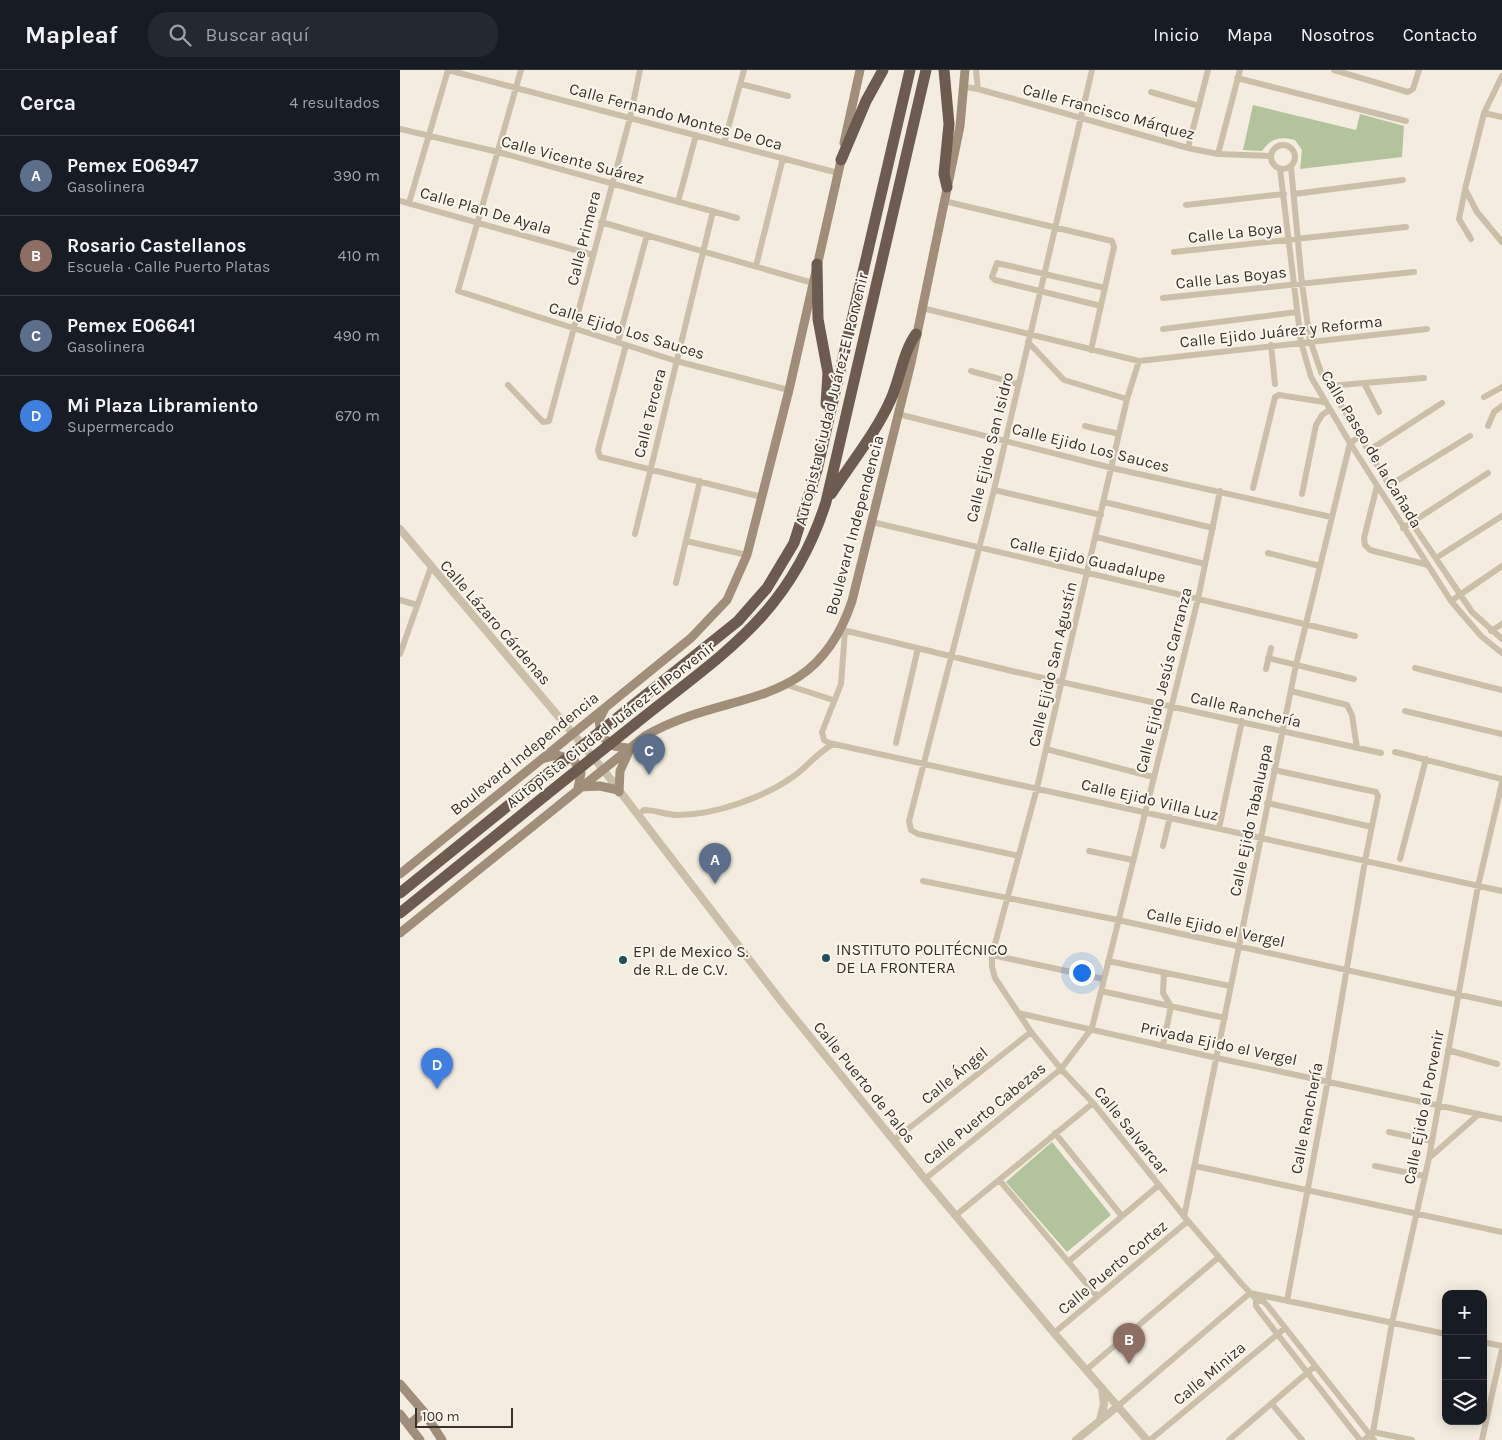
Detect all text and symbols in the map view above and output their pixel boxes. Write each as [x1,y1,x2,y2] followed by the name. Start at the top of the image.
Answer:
[148,12,498,57] search box
[25,21,118,49] text: Mapleaf
[166,21,194,49] icon: search
[206,24,309,46] text: Buscar aquí
[1153,24,1199,46] text: Inicio
[1227,24,1273,46] text: Mapa
[1301,24,1375,46] text: Nosotros
[1403,24,1477,46] text: Contacto
[567,79,785,154] street label: Calle Fernando Montes De Oca
[1021,79,1197,144] street label: Calle Francisco Márquez
[20,91,76,115] text: Cerca
[289,93,380,112] text: 4 resultados
[499,131,646,188] street label: Calle Vicente Suárez
[67,155,199,177] text: Pemex E06947
[31,166,41,185] text: A
[333,166,380,185] text: 390 m
[67,177,145,196] text: Gasolinera
[418,183,554,238] street label: Calle Plan De Ayala
[563,189,604,287] street label: Calle Primera
[1187,218,1283,247] street label: Calle La Boya
[67,235,246,257] text: Rosario Castellanos
[31,246,41,265] text: B
[338,246,380,265] text: 410 m
[67,257,270,276] text: Escuela · Calle Puerto Platas
[1175,262,1287,293] street label: Calle Las Boyas
[791,271,872,527] street label: Autopista Ciudad Juárez-El Porvenir
[547,298,707,363] street label: Calle Ejido Los Sauces
[1179,311,1383,352] street label: Calle Ejido Juárez y Reforma
[67,315,196,337] text: Pemex E06641
[31,326,41,345] text: C
[334,326,380,345] text: 490 m
[67,337,145,356] text: Gasolinera
[629,366,670,460] street label: Calle Tercera
[1317,367,1426,531] street label: Calle Paseo de la Cañada
[962,370,1017,524] street label: Calle Ejido San Isidro
[67,395,258,417] text: Mi Plaza Libramiento
[31,406,41,425] text: D
[335,406,380,425] text: 670 m
[67,417,174,436] text: Supermercado
[1010,419,1172,476] street label: Calle Ejido Los Sauces
[821,433,888,617] street label: Boulevard Independencia
[1008,532,1168,587] street label: Calle Ejido Guadalupe
[436,556,555,689] street label: Calle Lázaro Cárdenas
[1024,580,1081,749] street label: Calle Ejido San Agustín
[1131,585,1196,775] street label: Calle Ejido Jesús Carranza
[502,636,718,812] street label: Autopista Ciudad Juárez-El Porvenir
[1189,687,1303,731] street label: Calle Ranchería
[446,688,602,819] street label: Boulevard Independencia
[633,734,665,775] pin: C
[1225,742,1276,898] street label: Calle Ejido Tabaluapa
[1079,774,1220,825] street label: Calle Ejido Villa Luz
[699,843,731,884] pin: A
[1145,904,1287,951] street label: Calle Ejido el Vergel
[836,940,1008,977] place label: INSTITUTO POLITÉCNICO DE LA FRONTERA
[633,942,749,979] place label: EPI de Mexico S. de R.L. de C.V.
[820,952,832,964] marker: INSTITUTO POLITÉCNICO DE LA FRONTERA
[617,954,629,966] marker: EPI de Mexico S. de R.L. de C.V.
[1069,960,1095,986] your location
[810,1017,920,1147] street label: Calle Puerto de Palos
[1139,1018,1299,1069] street label: Privada Ejido el Vergel
[1399,1028,1448,1186] street label: Calle Ejido el Porvenir
[917,1043,991,1108] street label: Calle Ángel
[421,1048,453,1089] pin: D
[919,1058,1049,1169] street label: Calle Puerto Cabezas
[1286,1061,1327,1176] street label: Calle Ranchería
[1090,1082,1173,1178] street label: Calle Salvarcar
[1054,1216,1171,1319] street label: Calle Puerto Cortez
[1442,1290,1487,1425] map controls
[1442,1290,1487,1335] button: +
[1113,1323,1145,1364] pin: B
[1442,1335,1487,1380] button: −
[1169,1338,1249,1409] street label: Calle Miniza
[1442,1380,1487,1425] button: layers
[415,1405,512,1428] scale bar
[422,1408,460,1425] text: 100 m

